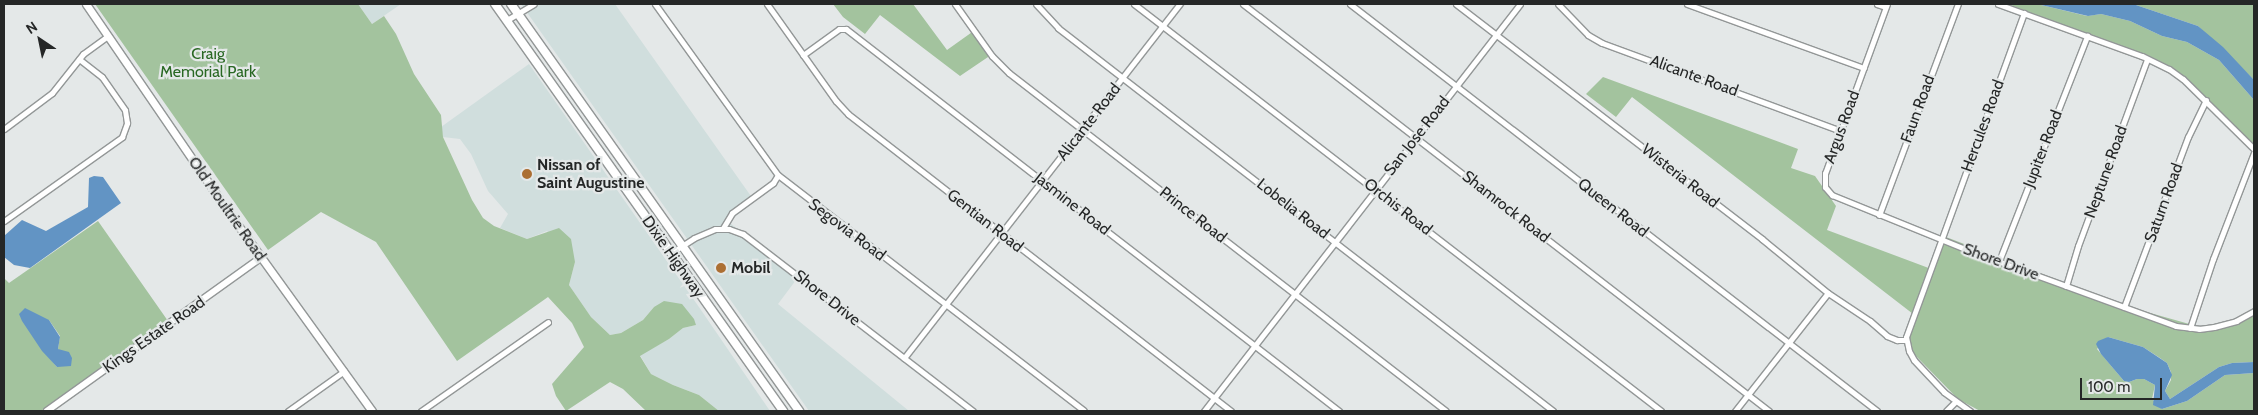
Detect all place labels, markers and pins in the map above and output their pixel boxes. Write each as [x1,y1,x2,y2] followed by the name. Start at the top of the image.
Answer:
[537,155,645,193] place label: Nissan of Saint Augustine
[521,168,533,180] marker: Nissan of Saint Augustine
[731,258,770,278] place label: Mobil
[715,262,727,274] marker: Mobil

